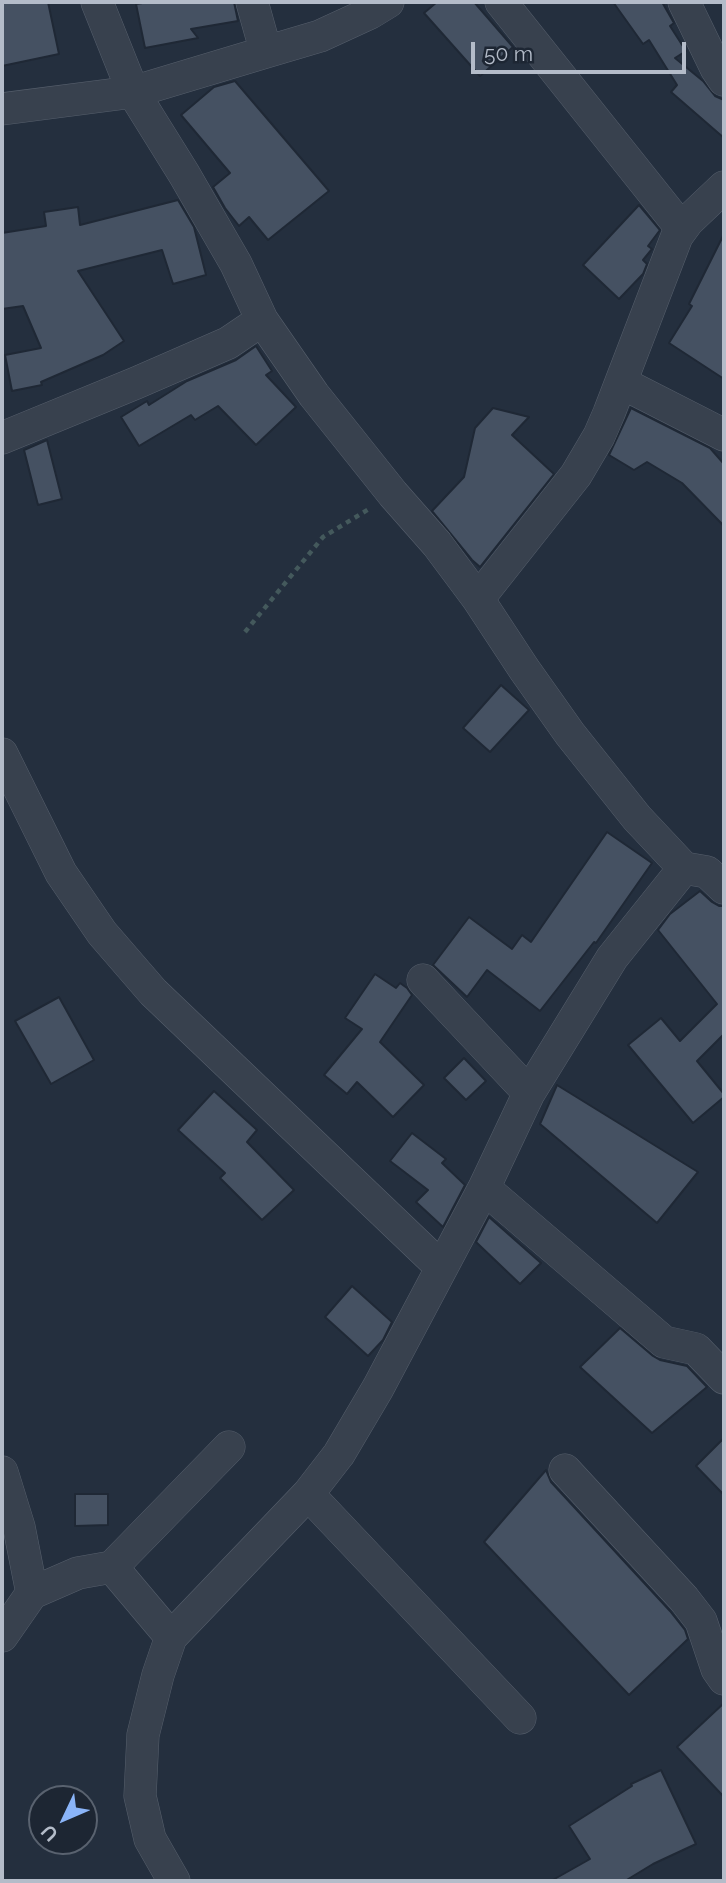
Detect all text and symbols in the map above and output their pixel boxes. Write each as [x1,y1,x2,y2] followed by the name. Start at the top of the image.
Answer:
[474,28,689,72] scale bar
[484,41,533,66] text: 50 m
[28,1785,98,1855] north arrow
[36,1820,62,1846] text: U

